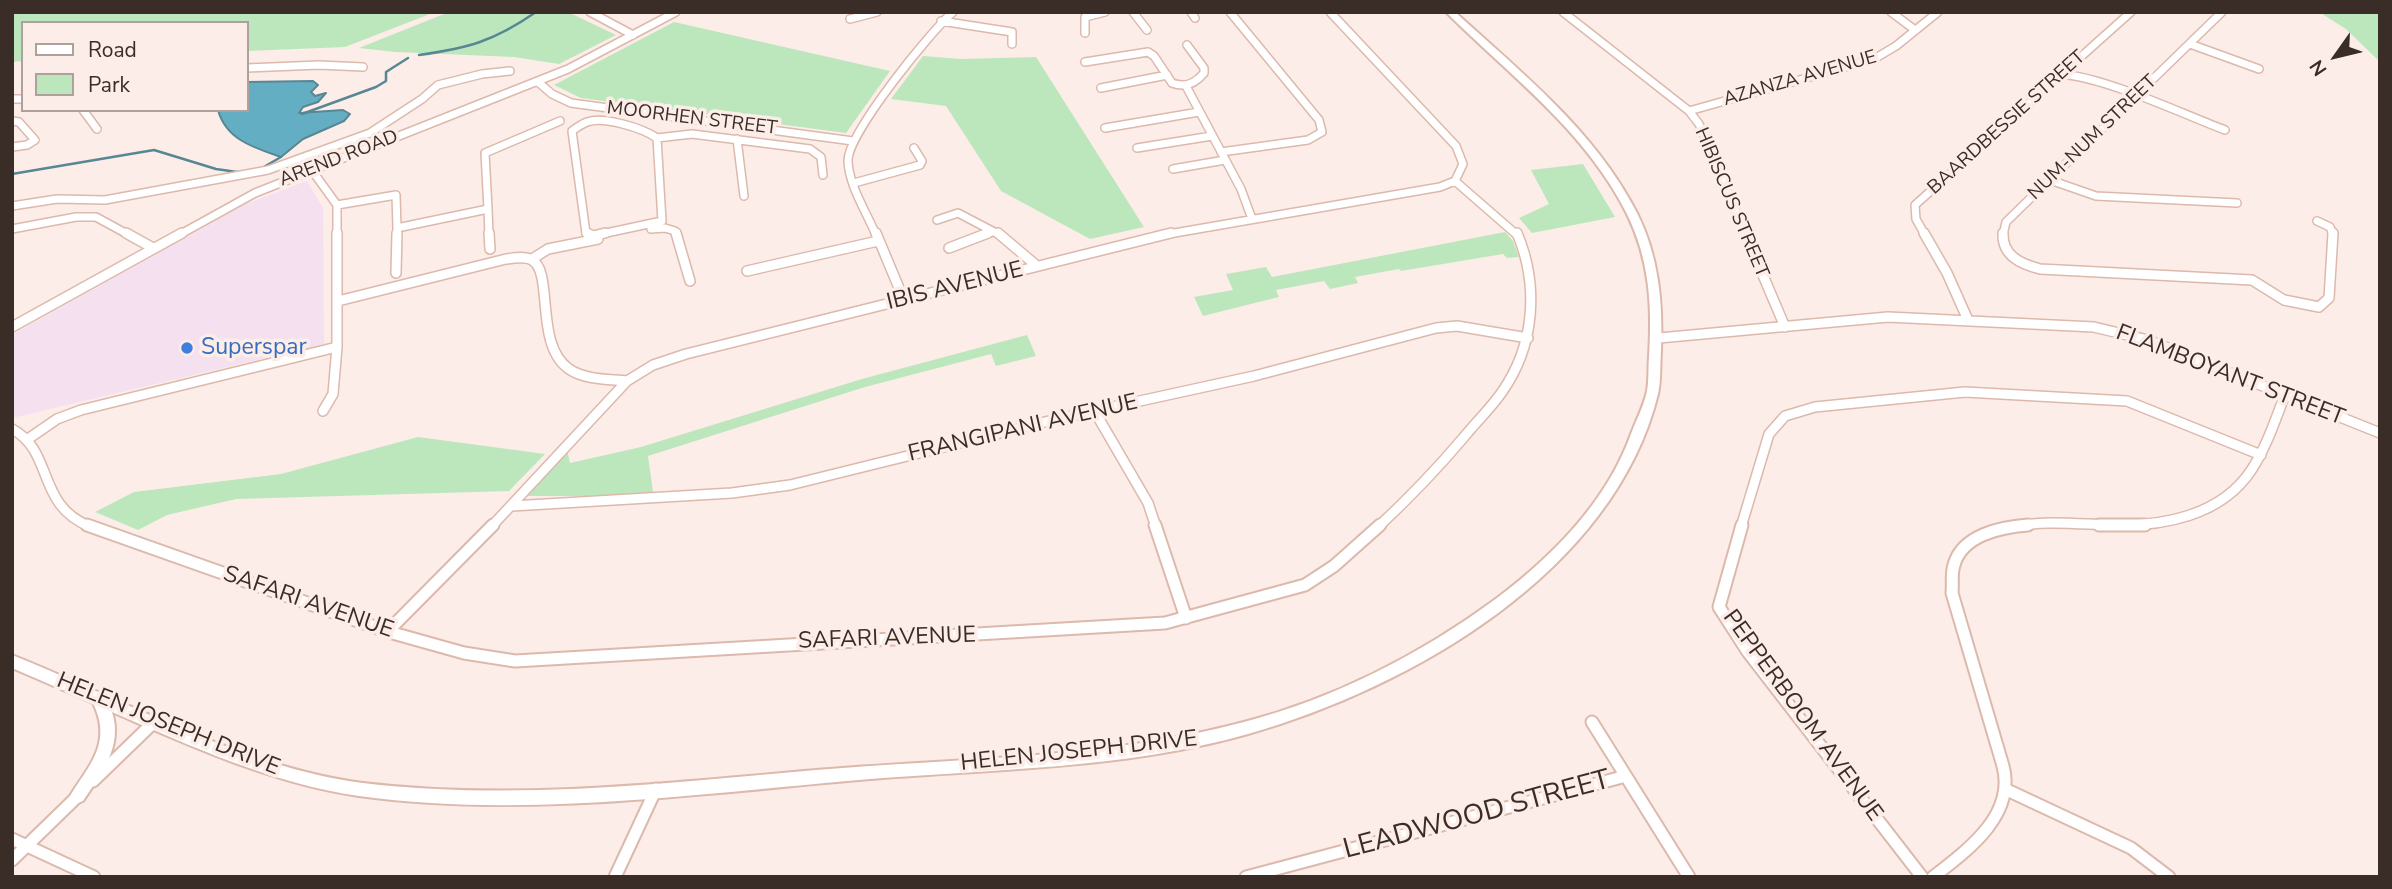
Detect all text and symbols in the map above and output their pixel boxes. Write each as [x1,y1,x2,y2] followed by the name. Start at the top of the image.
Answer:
[21,21,248,112] legend
[2301,21,2371,91] north arrow
[88,36,137,64] text: Road
[1721,46,1879,112] street label: AZANZA AVENUE
[1924,46,2090,200] street label: BAARDBESSIE STREET
[2304,55,2333,81] text: N
[88,71,130,99] text: Park
[2024,71,2162,205] street label: NUM-NUM STREET
[606,97,778,141] street label: MOORHEN STREET
[1689,125,1773,281] street label: HIBISCUS STREET
[276,126,402,192] street label: AREND ROAD
[884,257,1026,317] street label: IBIS AVENUE
[2112,320,2348,432] street label: FLAMBOYANT STREET
[201,334,307,362] place label: Superspar
[179,340,195,356] marker: Superspar
[906,389,1140,469] street label: FRANGIPANI AVENUE
[219,561,397,645] street label: SAFARI AVENUE
[1716,605,1888,827] street label: PEPPERBOOM AVENUE
[798,622,976,656] street label: SAFARI AVENUE
[53,668,283,782] street label: HELEN JOSEPH DRIVE
[959,726,1199,778] street label: HELEN JOSEPH DRIVE
[1340,764,1614,868] street label: LEADWOOD STREET

